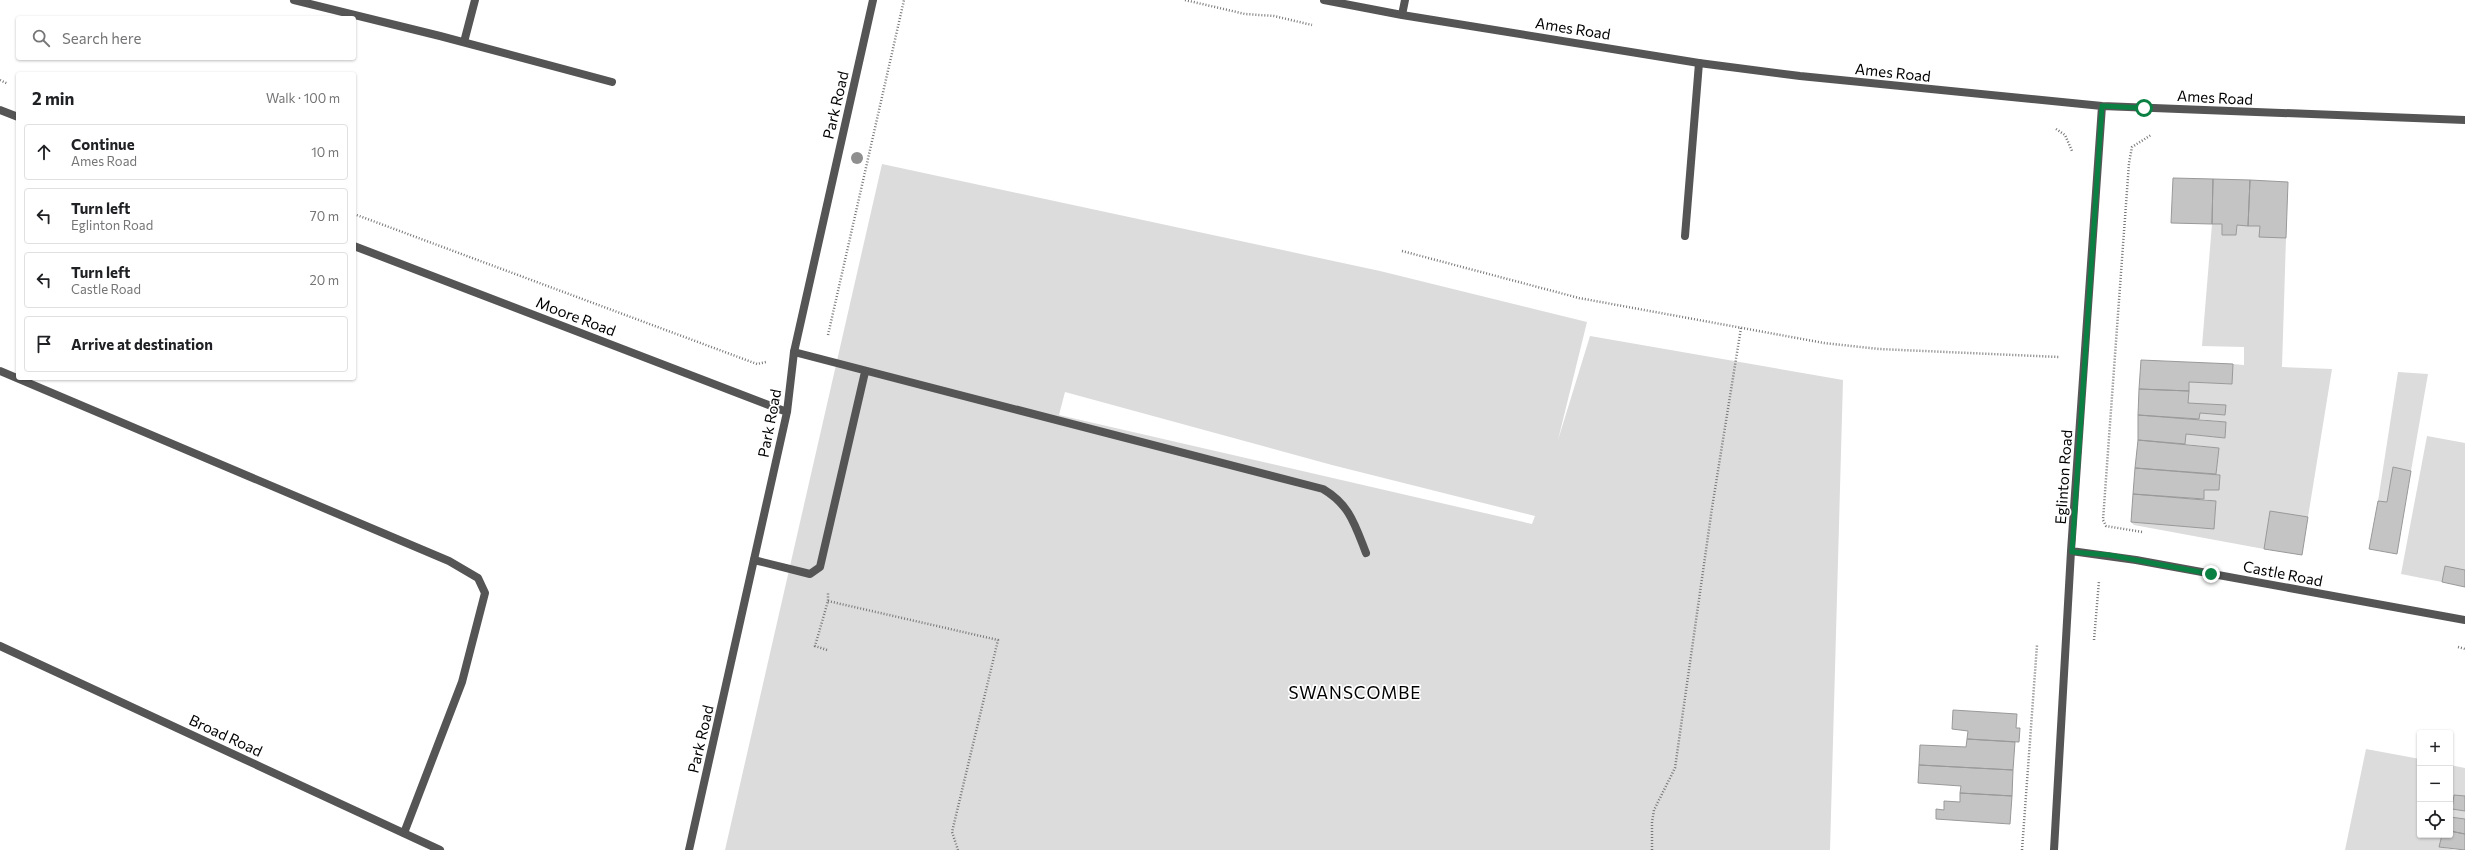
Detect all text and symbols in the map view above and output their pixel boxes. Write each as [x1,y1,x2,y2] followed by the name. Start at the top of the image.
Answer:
[1534,13,1612,43] street label: Ames Road
[16,16,356,60] search box
[30,27,52,49] icon: search
[62,29,141,47] text: Search here
[1854,59,1932,85] street label: Ames Road
[818,69,852,141] street label: Park Road
[2177,86,2253,108] street label: Ames Road
[32,88,74,109] text: 2 min
[266,90,340,106] text: Walk · 100 m
[2135,99,2153,117] route start
[71,135,135,153] text: Continue
[33,141,55,163] icon: ahead
[311,144,339,160] text: 10 m
[71,153,137,169] text: Ames Road
[71,199,130,217] text: Turn left
[33,205,55,227] icon: left
[310,208,339,224] text: 70 m
[71,217,153,233] text: Eglinton Road
[71,263,130,281] text: Turn left
[33,269,55,291] icon: left
[310,272,339,288] text: 20 m
[71,281,141,297] text: Castle Road
[534,293,618,339] street label: Moore Road
[33,333,55,355] icon: arrive
[71,335,213,353] text: Arrive at destination
[754,387,784,459] street label: Park Road
[2051,429,2075,525] street label: Eglinton Road
[2242,556,2324,590] street label: Castle Road
[2202,565,2220,583] route end
[1289,682,1421,703] district label: SWANSCOMBE
[683,703,717,775] street label: Park Road
[186,710,266,760] street label: Broad Road
[2417,730,2453,838] map controls
[2417,730,2453,766] button: +
[2417,766,2453,802] button: −
[2417,802,2453,838] button: locate

